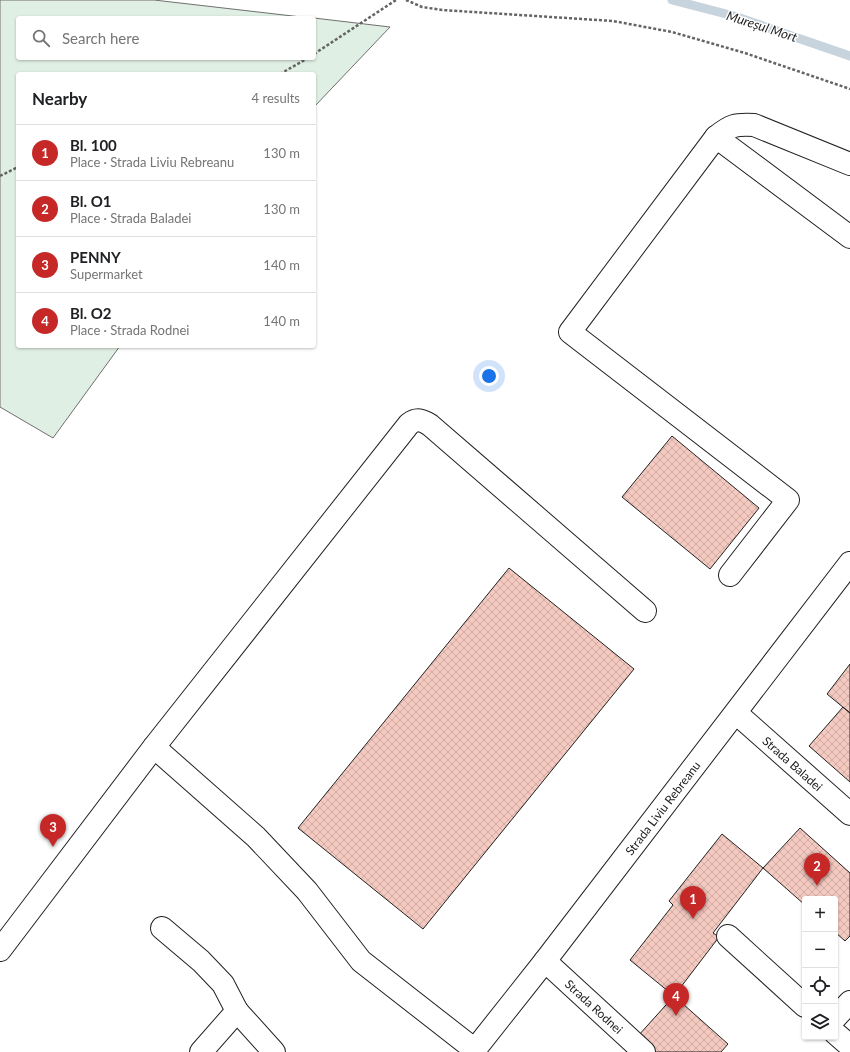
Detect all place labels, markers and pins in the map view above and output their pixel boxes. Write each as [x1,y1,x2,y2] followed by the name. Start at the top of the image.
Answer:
[40,814,66,847] pin: 3
[804,853,830,886] pin: 2
[680,886,706,919] pin: 1
[663,983,689,1016] pin: 4

